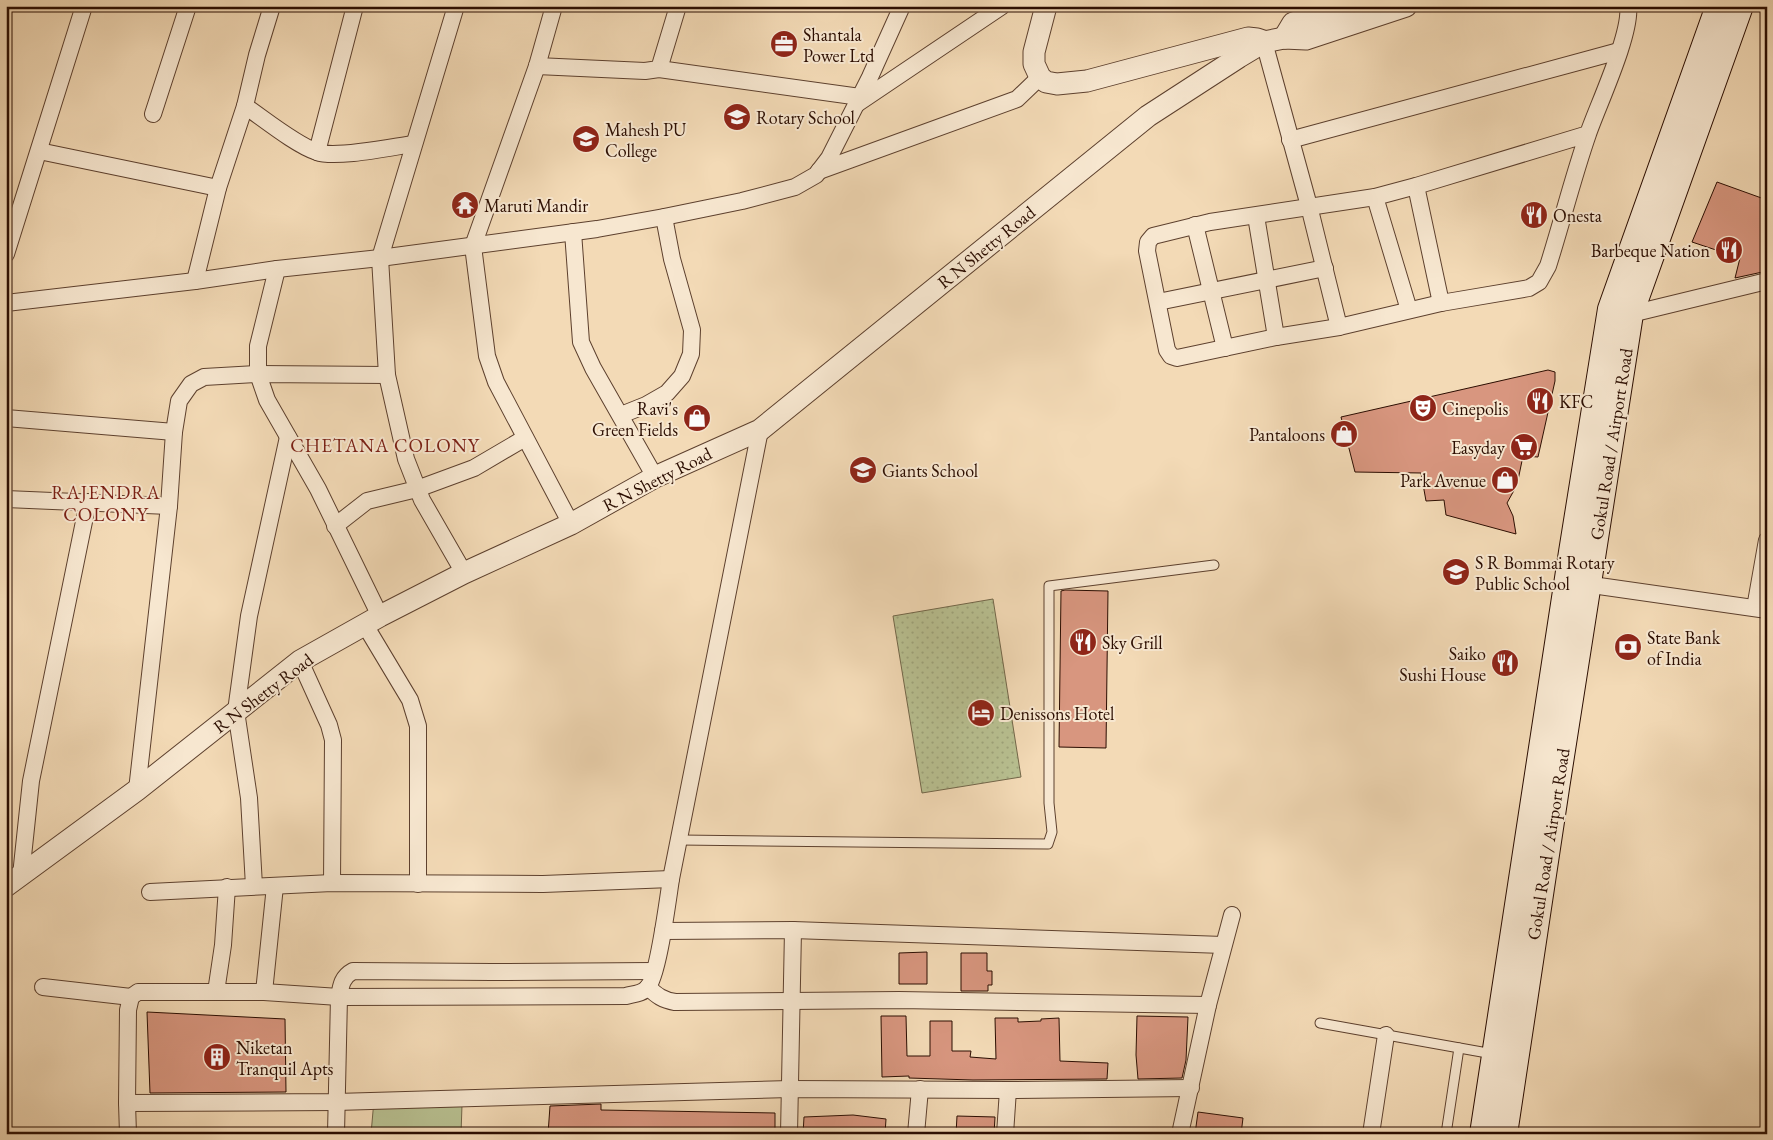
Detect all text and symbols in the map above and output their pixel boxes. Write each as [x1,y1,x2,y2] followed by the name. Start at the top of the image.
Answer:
[803,23,875,67] place label: Shantala Power Ltd
[769,29,799,59] office icon: Shantala Power Ltd
[722,102,752,132] school or university icon: Rotary School
[756,106,855,129] place label: Rotary School
[605,118,687,162] place label: Mahesh PU College
[571,124,601,154] school or university icon: Mahesh PU College
[450,190,480,220] temple icon: Maruti Mandir
[484,194,588,217] place label: Maruti Mandir
[932,200,1040,294] street label: R N Shetty Road
[1519,200,1549,230] restaurant icon: Onesta
[1553,204,1603,227] place label: Onesta
[1714,235,1744,265] restaurant icon: Barbeque Nation
[1591,239,1710,262] place label: Barbeque Nation
[1584,346,1638,541] street label: Gokul Road / Airport Road
[1525,386,1555,416] restaurant icon: KFC
[1559,390,1593,413] place label: KFC
[1408,393,1438,423] theatre icon: Cinepolis
[592,397,678,441] place label: Ravi's Green Fields
[1442,397,1508,420] place label: Cinepolis
[682,403,712,433] shop icon: Ravi's Green Fields
[1329,419,1359,449] shop icon: Pantaloons
[1249,423,1325,446] place label: Pantaloons
[1509,432,1539,462] supermarket icon: Easyday
[290,433,480,458] district label: CHETANA COLONY
[1451,436,1505,459] place label: Easyday
[599,441,716,516] street label: R N Shetty Road
[848,455,878,485] school or university icon: Giants School
[882,459,978,482] place label: Giants School
[1490,465,1520,495] shop icon: Park Avenue
[1400,469,1486,492] place label: Park Avenue
[51,480,161,527] district label: RAJENDRA COLONY
[1475,551,1615,595] place label: S R Bommai Rotary Public School
[1441,557,1471,587] school or university icon: S R Bommai Rotary Public School
[1647,626,1721,670] place label: State Bank of India
[1068,627,1098,657] restaurant icon: Sky Grill
[1102,631,1162,654] place label: Sky Grill
[1613,632,1643,662] bank icon: State Bank of India
[1399,642,1486,686] place label: Saiko Sushi House
[208,647,318,738] street label: R N Shetty Road
[1490,648,1520,678] restaurant icon: Saiko Sushi House
[966,698,996,728] hotel icon: Denissons Hotel
[1000,702,1114,725] place label: Denissons Hotel
[1521,746,1575,941] street label: Gokul Road / Airport Road
[236,1036,334,1080] place label: Niketan Tranquil Apts
[202,1042,232,1072] building icon: Niketan Tranquil Apts

